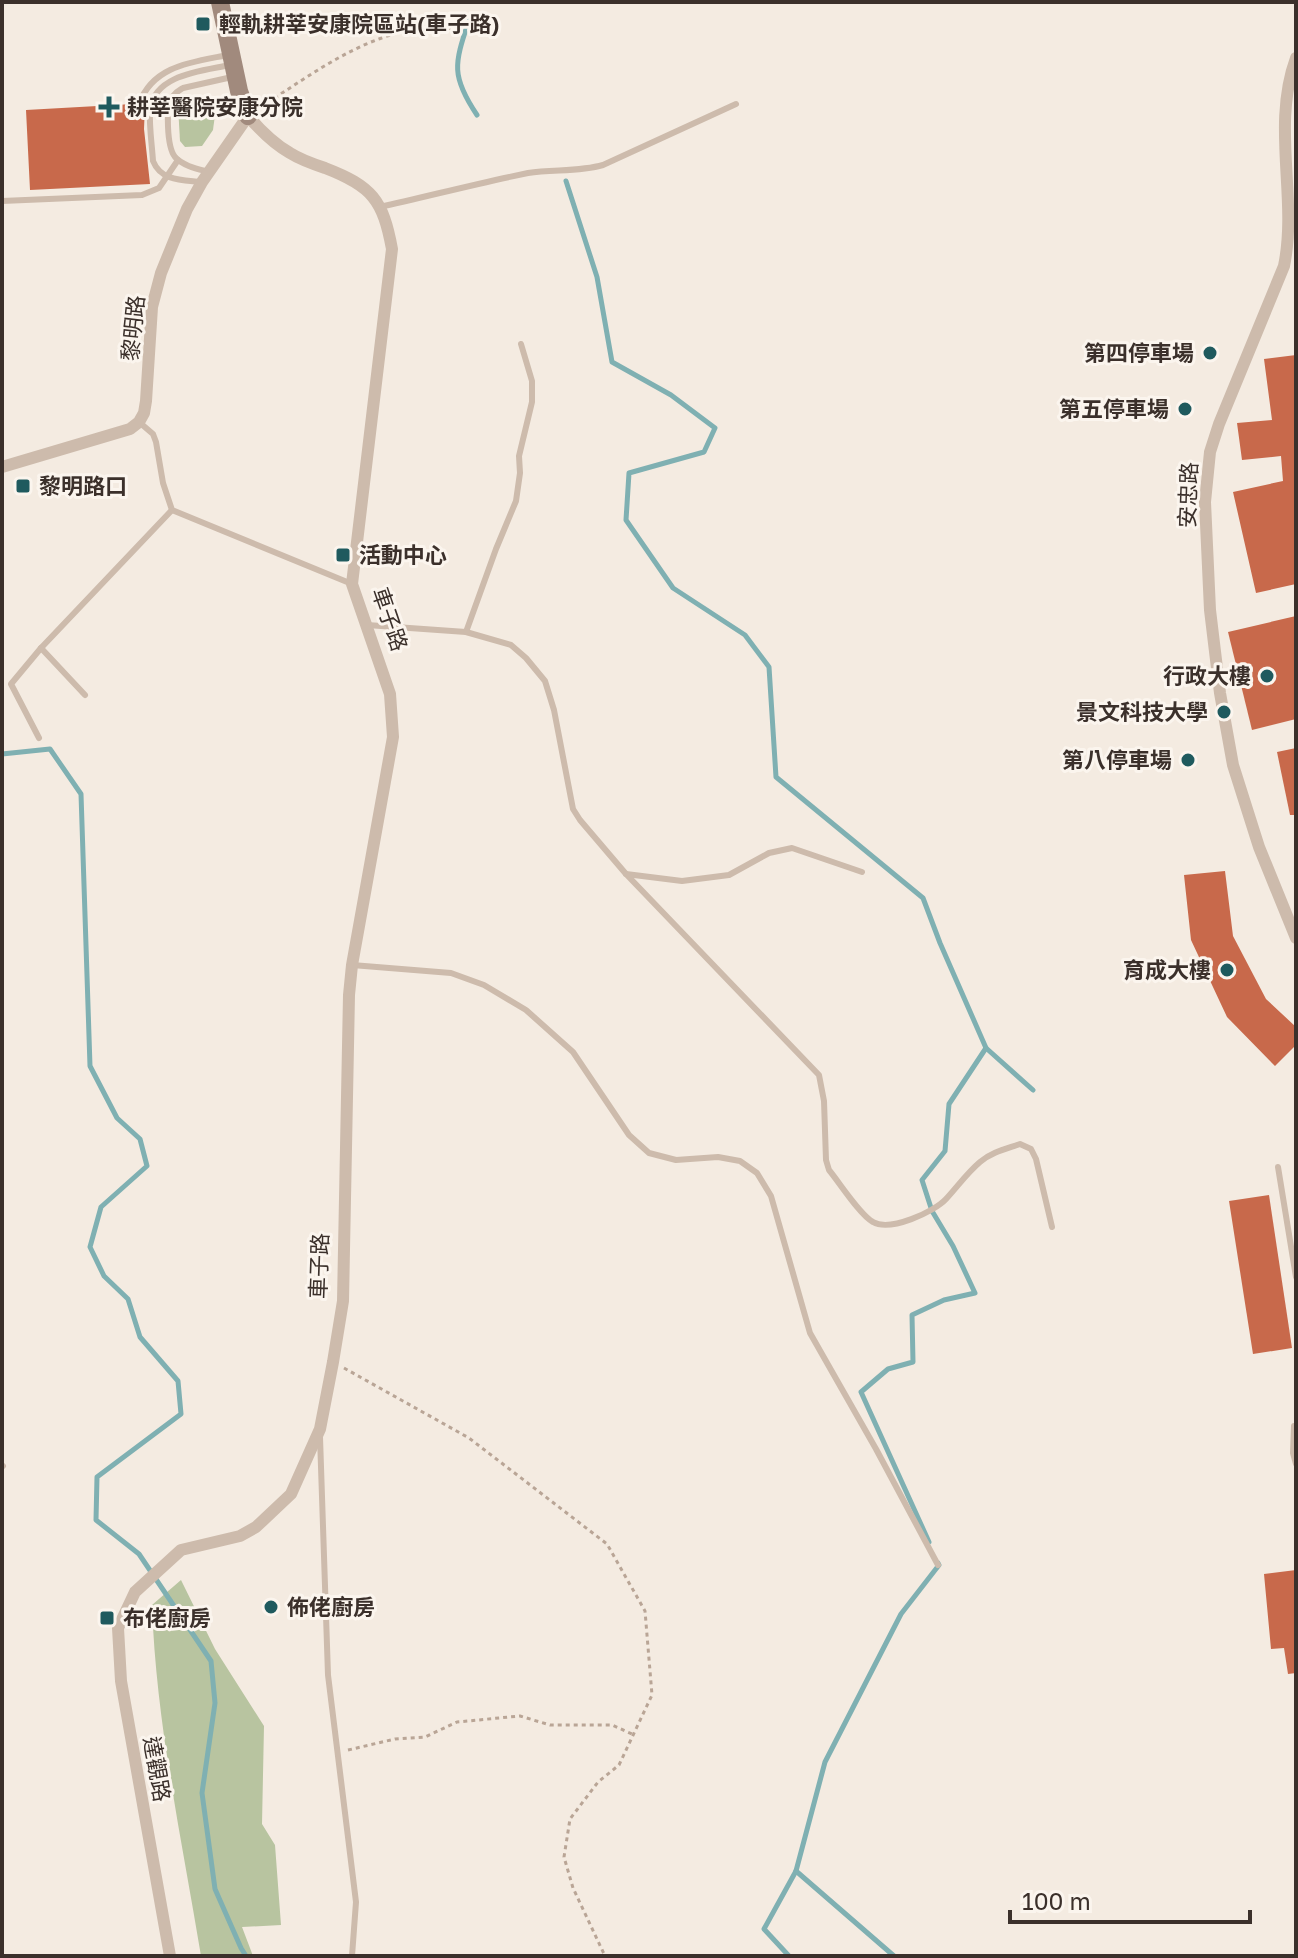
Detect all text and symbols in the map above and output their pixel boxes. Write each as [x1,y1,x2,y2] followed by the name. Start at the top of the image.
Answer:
[219,10,500,37] place label: 輕軌耕莘安康院區站(車子路)
[194,15,212,33] marker: 輕軌耕莘安康院區站(車子路)
[127,93,303,120] place label: 耕莘醫院安康分院
[98,96,120,118] marker: 耕莘醫院安康分院
[116,294,149,362] street label: 黎明路
[1084,339,1194,366] place label: 第四停車場
[1201,344,1219,362] marker: 第四停車場
[1059,395,1169,422] place label: 第五停車場
[1176,400,1194,418] marker: 第五停車場
[1173,462,1202,528] street label: 安忠路
[39,472,127,499] place label: 黎明路口
[14,477,32,495] marker: 黎明路口
[359,541,447,568] place label: 活動中心
[334,546,352,564] marker: 活動中心
[367,583,414,654] street label: 車子路
[1163,662,1251,689] place label: 行政大樓
[1258,667,1276,685] marker: 行政大樓
[1076,698,1208,725] place label: 景文科技大學
[1215,703,1233,721] marker: 景文科技大學
[1062,746,1172,773] place label: 第八停車場
[1179,751,1197,769] marker: 第八停車場
[1123,956,1211,983] place label: 育成大樓
[1218,961,1236,979] marker: 育成大樓
[304,1233,333,1299] street label: 車子路
[287,1593,375,1620] place label: 佈佬廚房
[262,1598,280,1616] marker: 佈佬廚房
[123,1604,211,1631] place label: 布佬廚房
[98,1609,116,1627] marker: 布佬廚房
[138,1734,177,1804] street label: 達觀路
[1010,1874,1250,1924] scale bar
[1022,1886,1091,1915] text: 100 m

